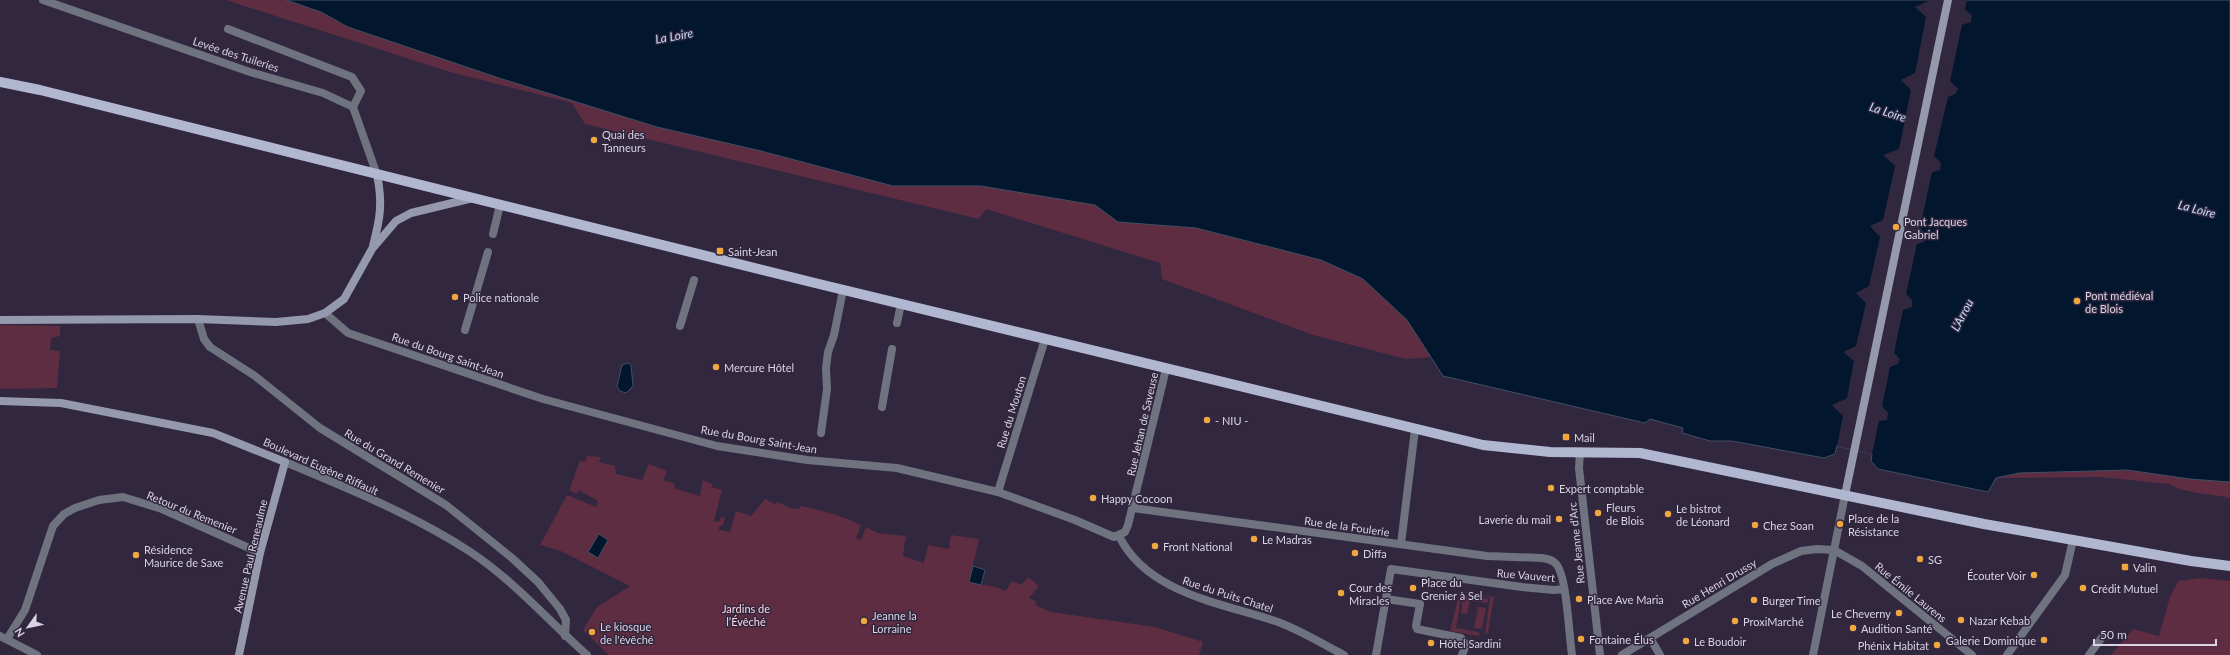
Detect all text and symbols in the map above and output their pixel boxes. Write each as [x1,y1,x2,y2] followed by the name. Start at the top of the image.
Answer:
[654,25,694,47] water label: La Loire
[191,34,281,74] street label: Levée des Tuileries
[1867,99,1909,125] water label: La Loire
[602,128,646,154] place label: Quai des Tanneurs
[589,135,599,145] marker: Quai des Tanneurs
[2177,197,2218,221] water label: La Loire
[1904,215,1967,241] place label: Pont Jacques Gabriel
[1891,222,1901,232] marker: Pont Jacques Gabriel
[728,245,777,258] place label: Saint-Jean
[715,246,725,256] marker: Saint-Jean
[2085,289,2153,315] place label: Pont médiéval de Blois
[463,291,539,304] place label: Police nationale
[450,292,460,302] marker: Police nationale
[1947,296,1977,334] water label: L'Arrou
[2072,296,2082,306] marker: Pont médiéval de Blois
[390,330,506,380] street label: Rue du Bourg Saint-Jean
[724,361,794,374] place label: Mercure Hôtel
[711,362,721,372] marker: Mercure Hôtel
[1124,371,1160,477] street label: Rue Jehan de Saveuse
[994,374,1028,450] street label: Rue du Mouton
[1215,414,1248,427] place label: ‑ NIU ‑
[1202,415,1212,425] marker: ‑ NIU ‑
[700,422,818,456] street label: Rue du Bourg Saint-Jean
[342,426,448,496] street label: Rue du Grand Remenier
[1574,431,1595,444] place label: Mail
[1561,432,1571,442] marker: Mail
[261,435,381,497] street label: Boulevard Eugène Riffault
[1559,482,1644,495] place label: Expert comptable
[1546,483,1556,493] marker: Expert comptable
[145,488,239,536] street label: Retour du Remenier
[1101,492,1172,505] place label: Happy Cocoon
[1088,493,1098,503] marker: Happy Cocoon
[231,498,269,614] street label: Avenue Paul Reneaulme
[1606,501,1644,527] place label: Fleurs de Blois
[1565,502,1587,584] street label: Rue Jeanne d'Arc
[1676,502,1730,528] place label: Le bistrot de Léonard
[1593,508,1603,518] marker: Fleurs de Blois
[1663,509,1673,519] marker: Le bistrot de Léonard
[1848,512,1899,538] place label: Place de la Résistance
[1479,513,1551,526] place label: Laverie du mail
[1303,514,1391,538] street label: Rue de la Foulerie
[1554,514,1564,524] marker: Laverie du mail
[1763,519,1814,532] place label: Chez Soan
[1835,519,1845,529] marker: Place de la Résistance
[1750,520,1760,530] marker: Chez Soan
[1262,533,1312,546] place label: Le Madras
[1249,534,1259,544] marker: Le Madras
[1163,540,1232,553] place label: Front National
[1150,541,1160,551] marker: Front National
[144,543,223,569] place label: Résidence Maurice de Saxe
[1363,547,1387,560] place label: Diffa
[1350,548,1360,558] marker: Diffa
[131,550,141,560] marker: Résidence Maurice de Saxe
[1928,553,1942,566] place label: SG
[1915,554,1925,564] marker: SG
[1679,555,1759,610] street label: Rue Henri Drussy
[1873,559,1950,625] street label: Rue Émile Laurens
[2133,561,2156,574] place label: Valin
[2120,562,2130,572] marker: Valin
[1496,566,1556,584] street label: Rue Vauvert
[1967,569,2026,582] place label: Écouter Voir
[2029,570,2039,580] marker: Écouter Voir
[1181,573,1275,615] street label: Rue du Puits Chatel
[1421,576,1482,602] place label: Place du Grenier à Sel
[1349,581,1392,607] place label: Cour des Miracles
[2091,582,2158,595] place label: Crédit Mutuel
[1408,583,1418,593] marker: Place du Grenier à Sel
[2078,583,2088,593] marker: Crédit Mutuel
[1336,588,1346,598] marker: Cour des Miracles
[1587,593,1664,606] place label: Place Ave Maria
[1574,594,1584,604] marker: Place Ave Maria
[1762,594,1821,607] place label: Burger Time
[1749,595,1759,605] marker: Burger Time
[722,602,770,628] park label: Jardins de l’Évêché
[8,607,48,647] north arrow
[1831,607,1891,620] place label: Le Cheverny
[1894,608,1904,618] marker: Le Cheverny
[872,609,917,635] place label: Jeanne la Lorraine
[1969,614,2030,627] place label: Nazar Kebab
[1743,615,1804,628] place label: ProxiMarché
[1956,615,1966,625] marker: Nazar Kebab
[859,616,869,626] marker: Jeanne la Lorraine
[1730,616,1740,626] marker: ProxiMarché
[600,620,654,646] place label: Le kiosque de l'évêché
[2094,621,2216,647] scale bar
[1861,622,1933,635] place label: Audition Santé
[1848,623,1858,633] marker: Audition Santé
[11,626,27,640] text: N
[587,627,597,637] marker: Le kiosque de l'évêché
[2100,627,2127,642] text: 50 m
[1589,633,1654,646] place label: Fontaine Élus
[1576,634,1586,644] marker: Fontaine Élus
[1946,634,2036,647] place label: Galerie Dominique
[1694,635,1746,648] place label: Le Boudoir
[2039,635,2049,645] marker: Galerie Dominique
[1681,636,1691,646] marker: Le Boudoir
[1439,637,1502,650] place label: Hôtel Sardini
[1426,638,1436,648] marker: Hôtel Sardini
[1858,639,1929,652] place label: Phénix Habitat
[1932,640,1942,650] marker: Phénix Habitat

